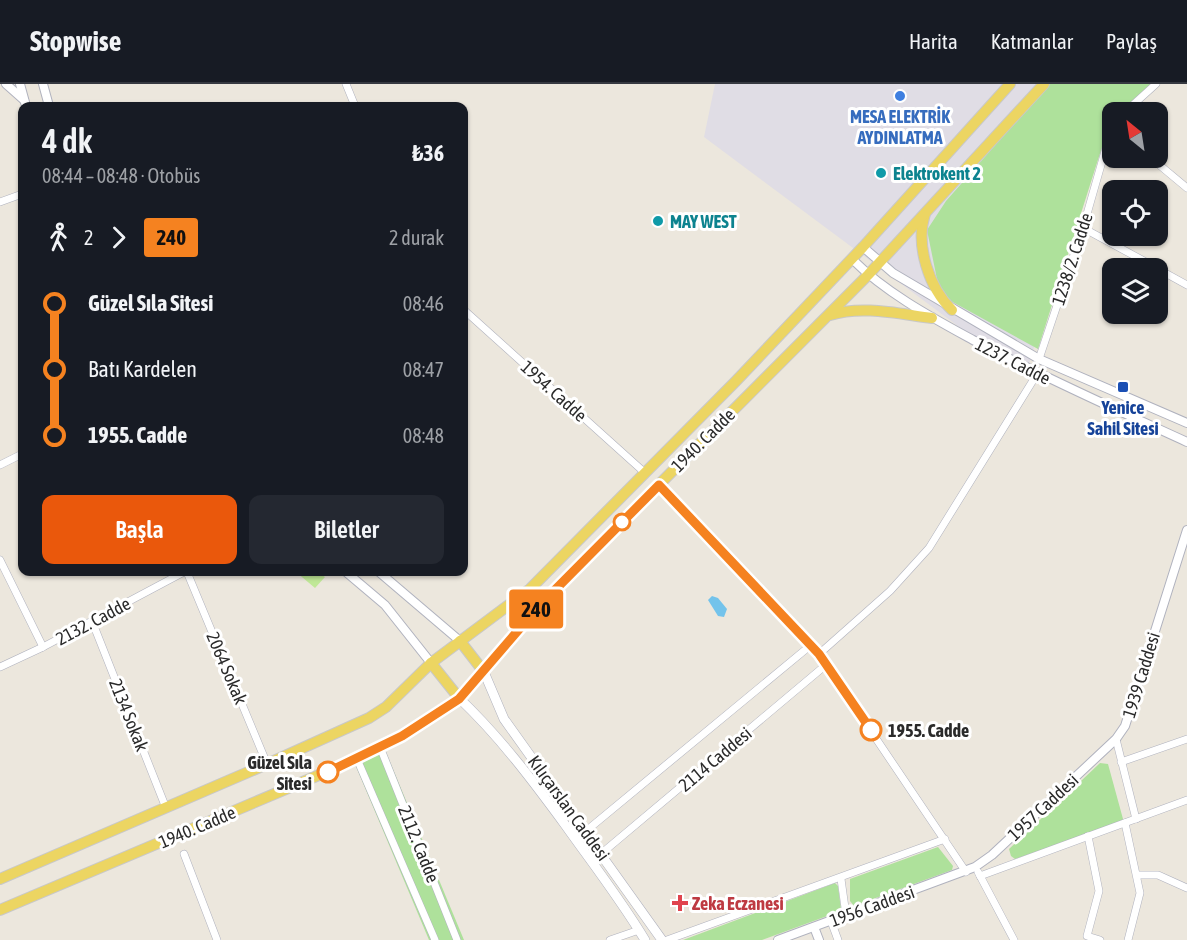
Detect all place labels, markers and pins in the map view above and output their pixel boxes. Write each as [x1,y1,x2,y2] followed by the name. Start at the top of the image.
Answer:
[893,89,907,103] marker: MESA ELEKTRİK AYDINLATMA
[850,106,950,148] place label: MESA ELEKTRİK AYDINLATMA
[893,163,981,184] place label: Elektrokent 2
[874,166,888,180] marker: Elektrokent 2
[670,211,737,232] place label: MAY WEST
[651,214,665,228] marker: MAY WEST
[1116,380,1130,394] marker: Yenice Sahil Sitesi
[1087,397,1159,439] place label: Yenice Sahil Sitesi
[613,513,631,531] unlabelled marker
[860,719,882,741] marker: 1955. Cadde
[888,720,969,741] place label: 1955. Cadde
[247,752,312,794] place label: Güzel Sıla Sitesi
[317,761,339,783] marker: Güzel Sıla Sitesi
[692,893,784,914] place label: Zeka Eczanesi
[673,896,687,910] marker: Zeka Eczanesi

